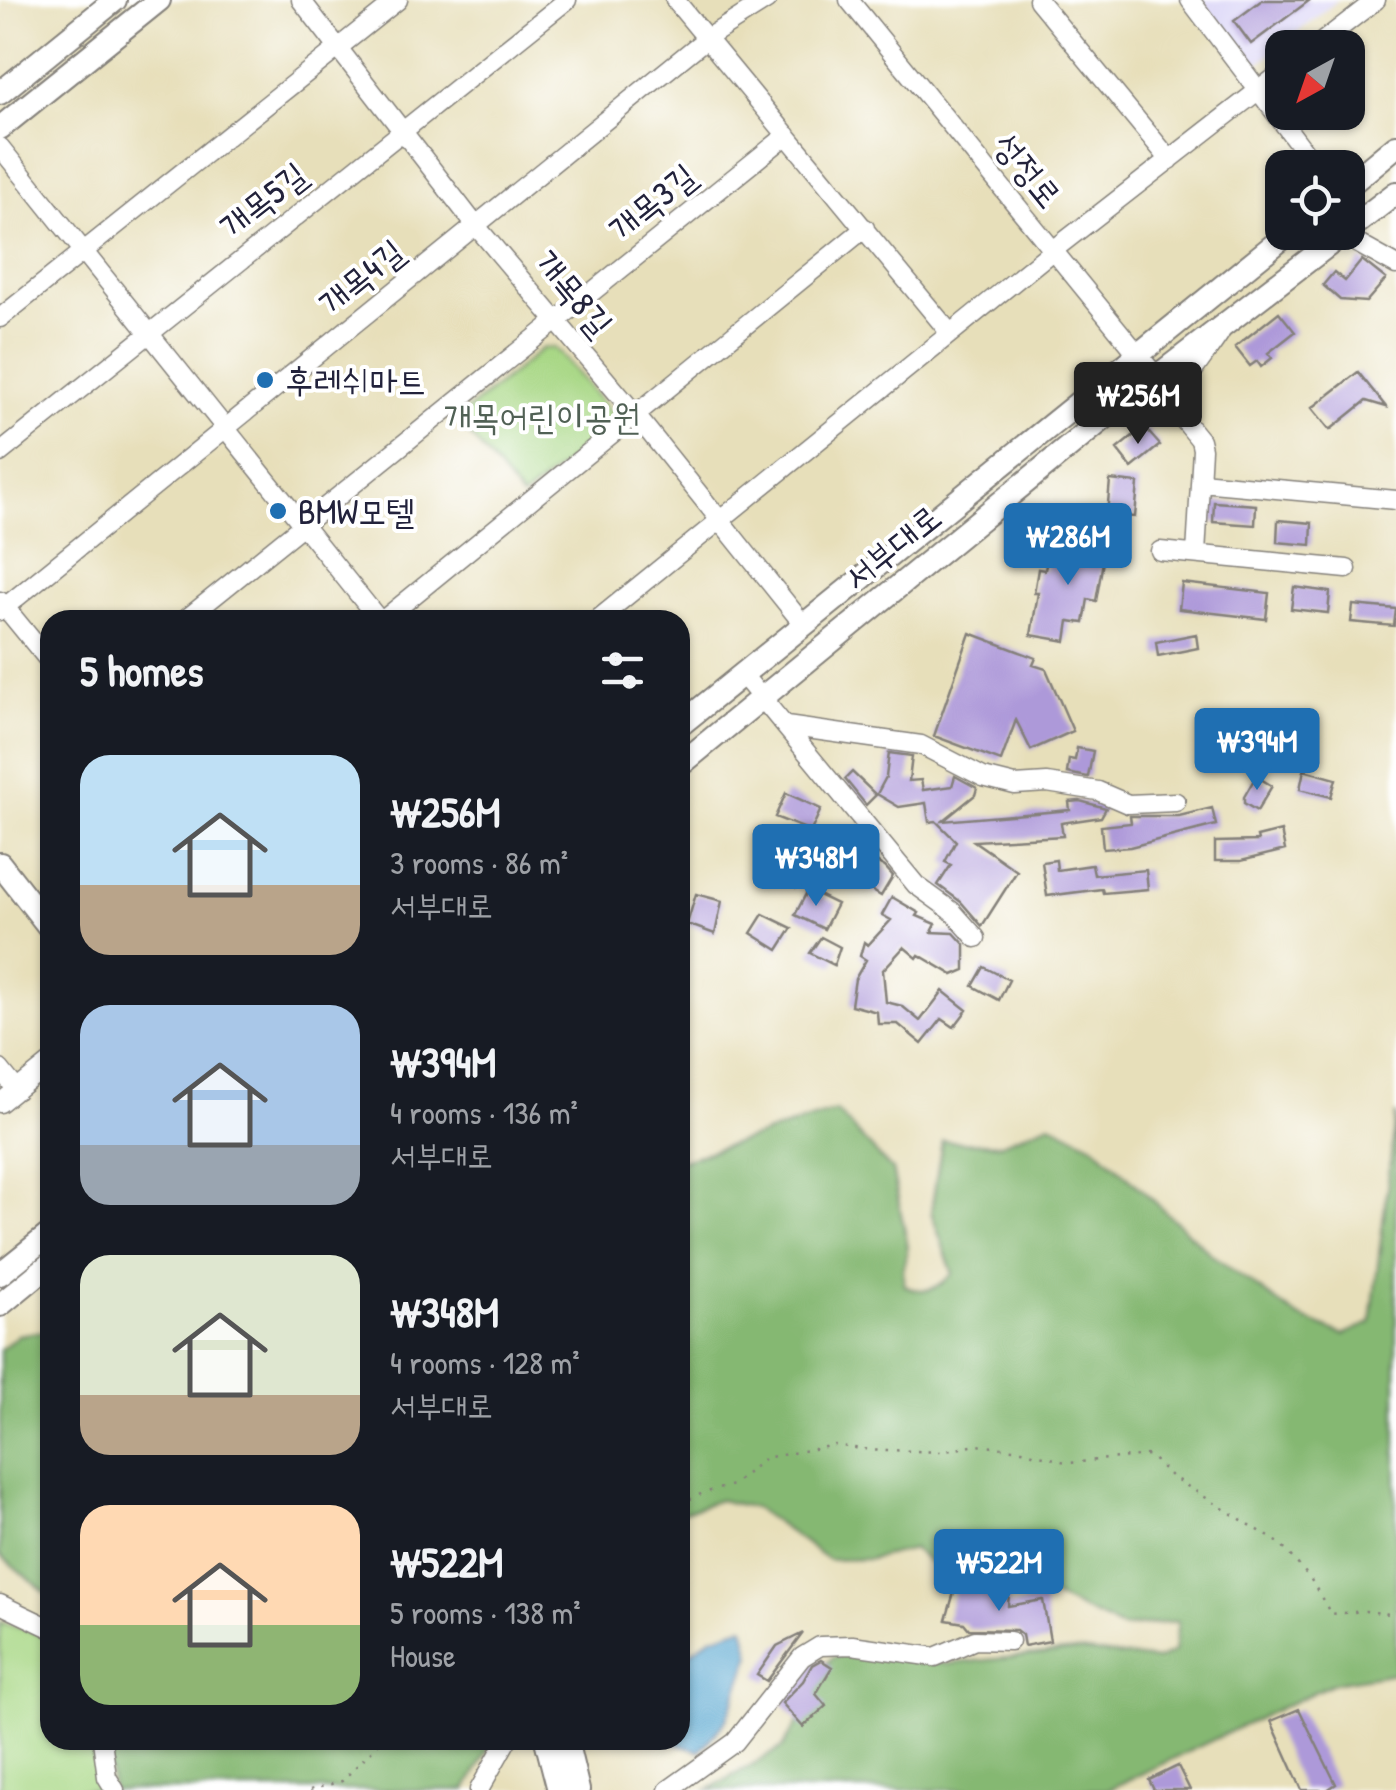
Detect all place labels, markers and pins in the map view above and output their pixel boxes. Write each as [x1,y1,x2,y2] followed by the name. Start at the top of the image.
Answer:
[285,357,426,404] place label: 후레쉬마트
[1068,362,1208,447] pin: ₩256M
[254,369,276,391] marker: 후레쉬마트
[298,488,414,535] place label: BMW모텔
[267,500,289,522] marker: BMW모텔
[998,503,1138,588] pin: ₩286M
[1187,708,1327,793] pin: ₩394M
[746,824,886,909] pin: ₩348M
[929,1529,1069,1614] pin: ₩522M

